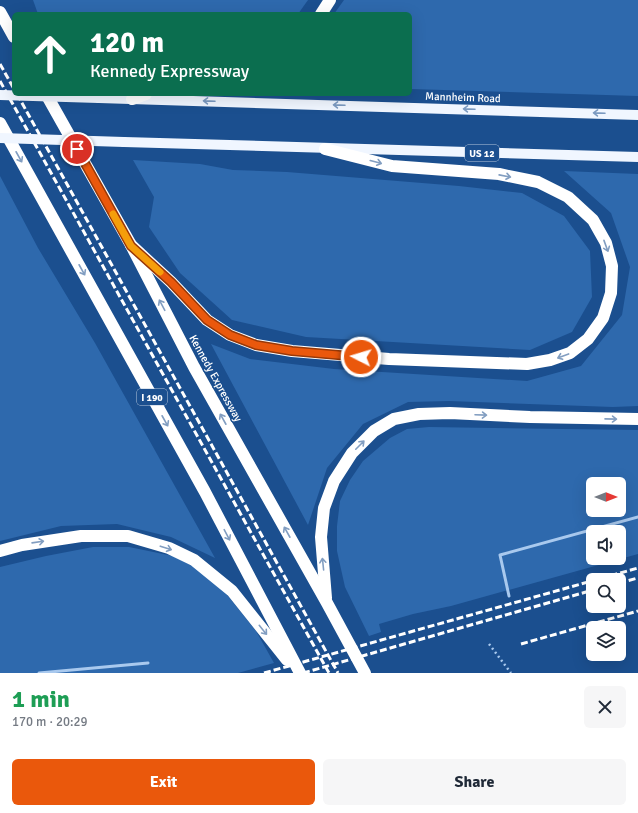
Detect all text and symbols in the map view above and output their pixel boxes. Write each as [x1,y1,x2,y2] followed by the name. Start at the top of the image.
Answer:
[90,26,164,60] text: 120 m
[24,28,76,80] icon: ahead
[90,60,249,82] text: Kennedy Expressway
[425,90,501,105] street label: Mannheim Road
[203,98,216,105] one-way arrow
[333,101,346,109] one-way arrow
[463,105,476,112] one-way arrow
[593,110,606,117] one-way arrow
[60,132,94,166] pin
[66,138,88,160] icon: arrive
[465,145,499,161] road number: US 12
[16,150,24,162] one-way arrow
[370,159,383,166] one-way arrow
[499,172,512,180] one-way arrow
[603,239,611,251] one-way arrow
[78,264,86,276] one-way arrow
[157,299,165,311] one-way arrow
[186,333,245,425] street label: Kennedy Expressway
[340,336,382,378] position arrow
[558,352,570,360] one-way arrow
[137,389,167,405] road number: I 190
[474,411,487,418] one-way arrow
[219,413,227,425] one-way arrow
[162,415,170,427] one-way arrow
[604,415,617,423] one-way arrow
[355,440,365,450] one-way arrow
[586,477,626,517] north arrow
[586,477,626,661] map controls
[586,525,626,565] button: sound
[283,526,291,538] one-way arrow
[224,529,232,541] one-way arrow
[31,538,44,546] one-way arrow
[160,544,172,552] one-way arrow
[319,558,326,571] one-way arrow
[586,573,626,613] button: search
[586,621,626,661] button: layers
[259,625,268,636] one-way arrow
[12,684,70,714] text: 1 min
[584,686,626,728] button: close
[12,714,88,730] text: 170 m · 20:29
[12,759,315,805] button: Exit
[323,759,626,805] button: Share

